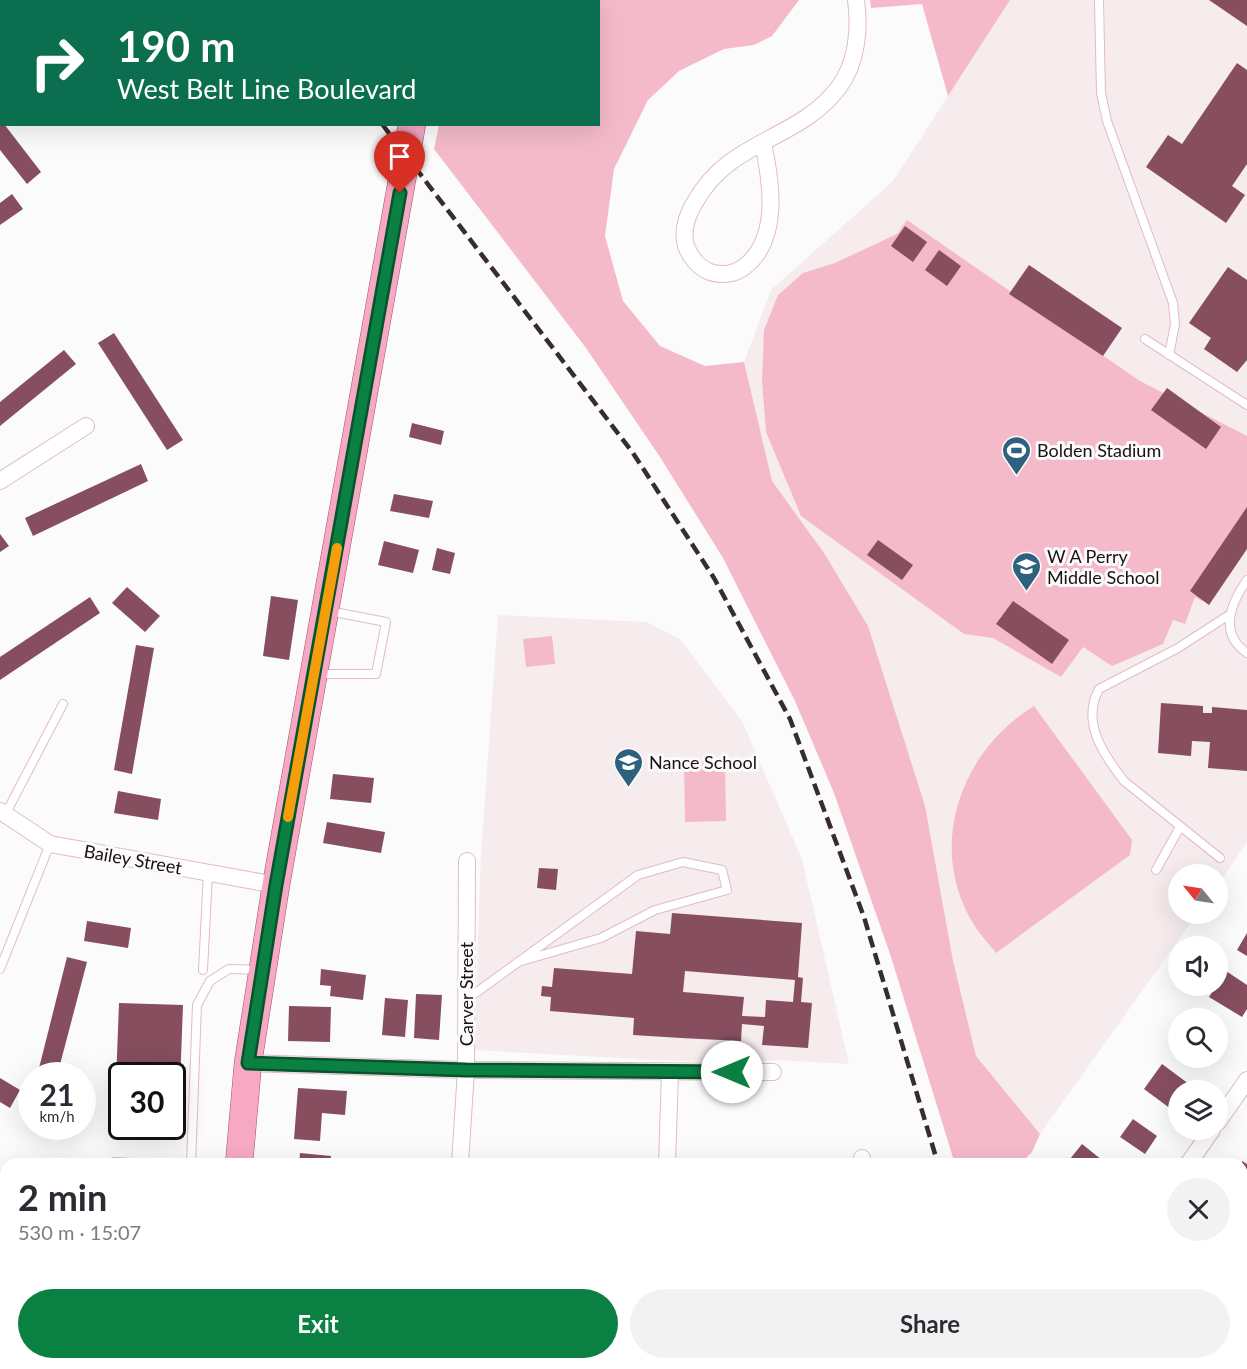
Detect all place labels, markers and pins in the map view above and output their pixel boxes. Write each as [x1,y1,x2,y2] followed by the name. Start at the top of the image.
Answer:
[374,131,425,193] pin
[1000,434,1032,476] sports icon: Bolden Stadium
[1037,439,1161,461] place label: Bolden Stadium
[1047,545,1159,588] place label: W A Perry Middle School
[1010,550,1042,592] school or university icon: W A Perry Middle School
[612,746,644,788] school or university icon: Nance School
[649,751,757,773] place label: Nance School

